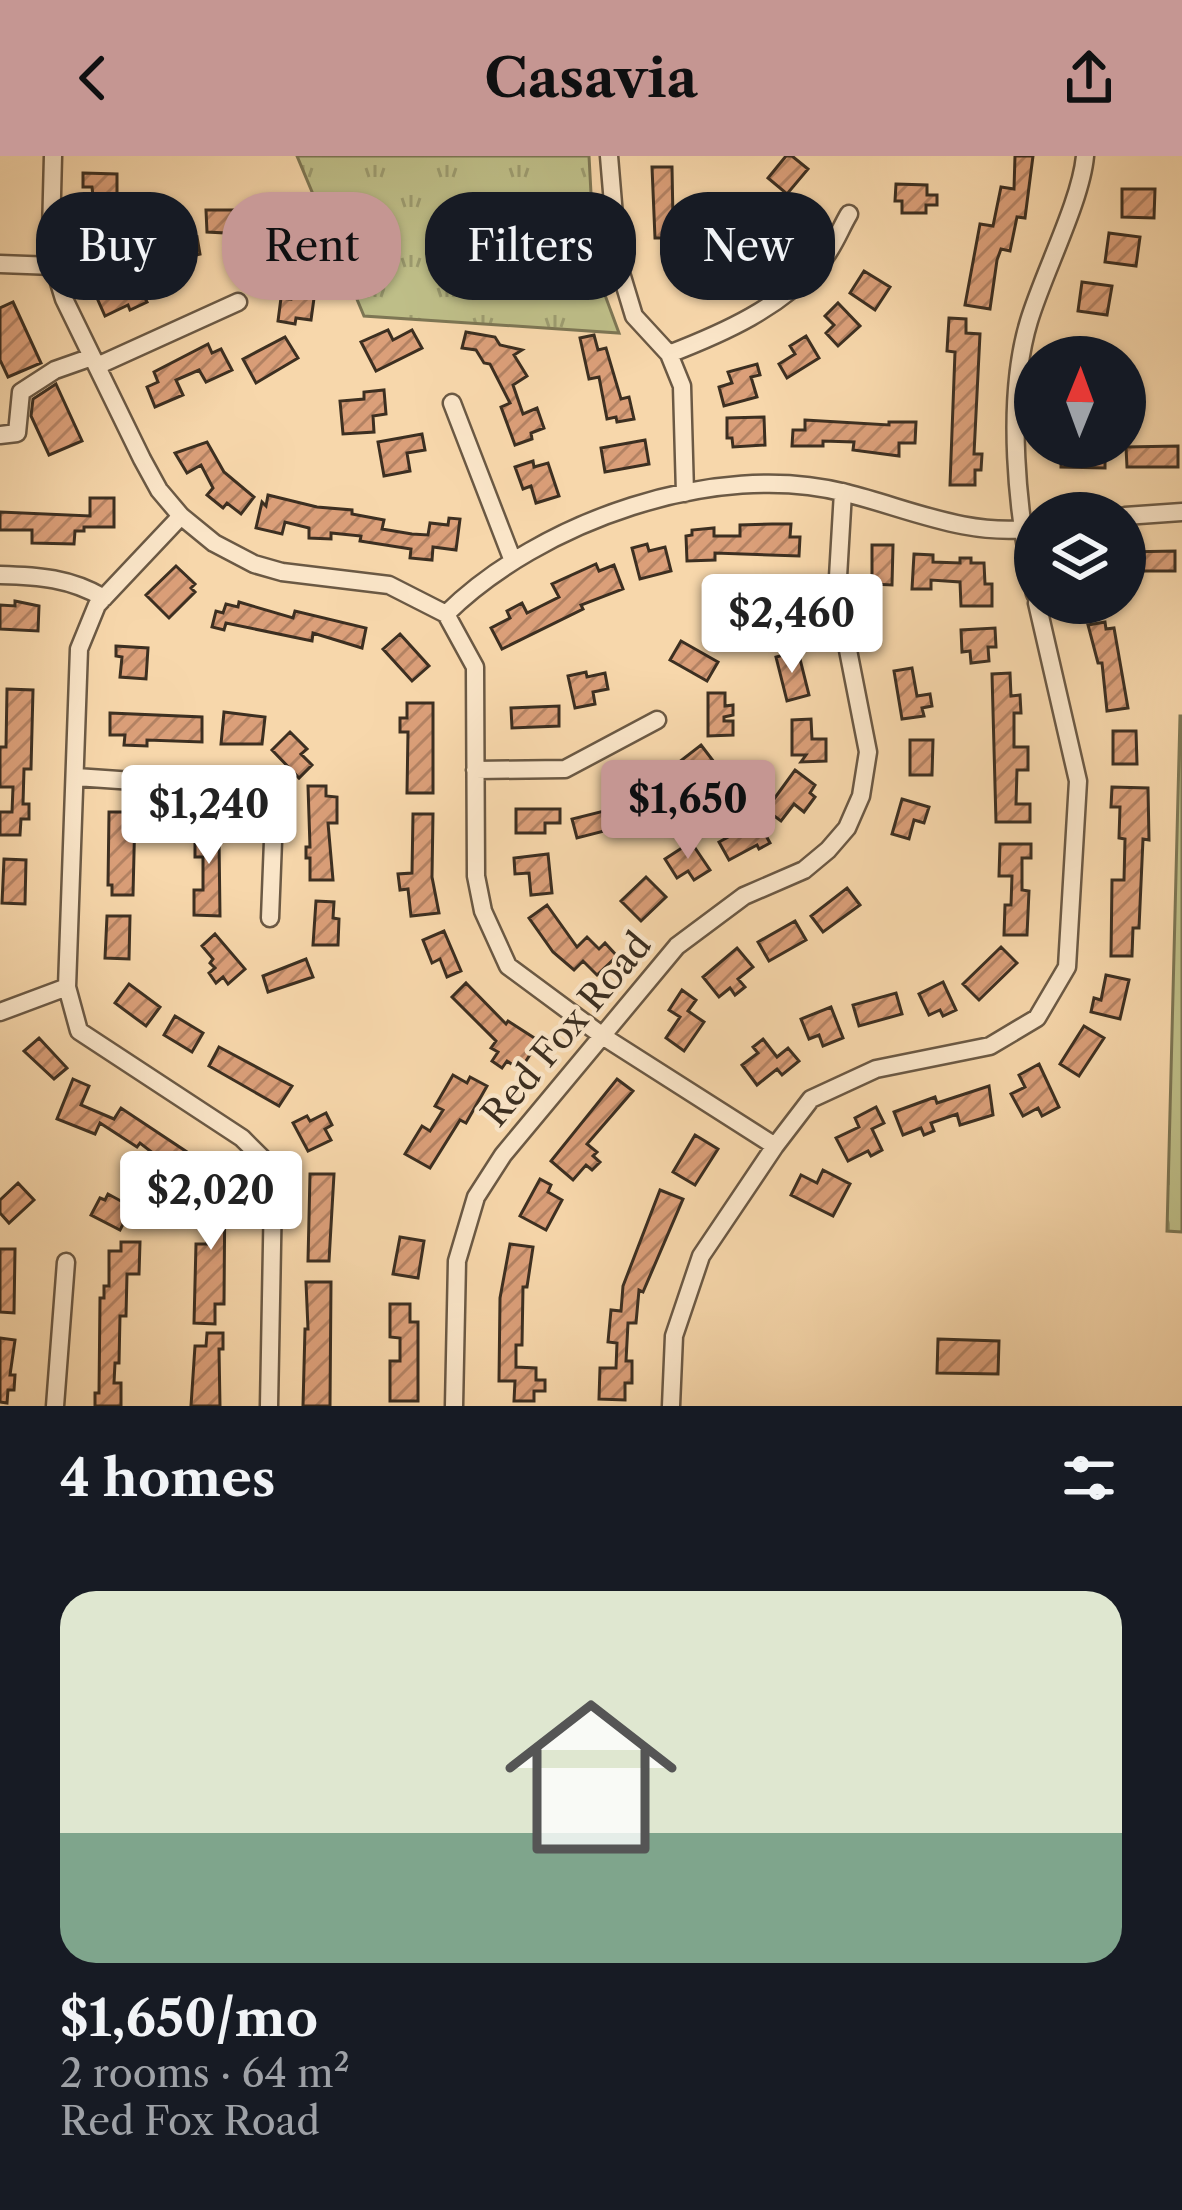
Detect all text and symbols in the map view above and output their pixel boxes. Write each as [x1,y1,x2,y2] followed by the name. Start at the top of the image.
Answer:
[60,45,126,111] icon: back
[484,45,698,111] text: Casavia
[1056,45,1122,111] icon: share
[36,192,198,300] chip: Buy
[222,192,401,300] chip: Rent
[425,192,636,300] chip: Filters
[660,192,835,300] chip: New
[1014,336,1146,468] north arrow
[1014,336,1146,624] map controls
[1014,492,1146,624] button: layers
[694,574,890,676] pin: $2,460
[729,589,855,637] text: $2,460
[590,760,786,862] pin: $1,650
[111,765,307,867] pin: $1,240
[628,775,748,823] text: $1,650
[148,780,270,828] text: $1,240
[472,923,660,1135] street label: Red Fox Road
[113,1151,309,1253] pin: $2,020
[147,1166,275,1214] text: $2,020
[1056,1445,1122,1511] icon: filters
[60,1447,275,1509] text: 4 homes
[483,1669,699,1885] icon: home
[60,1987,318,2049] text: $1,650/mo
[60,2049,350,2097] text: 2 rooms · 64 m²
[60,2097,320,2145] text: Red Fox Road

